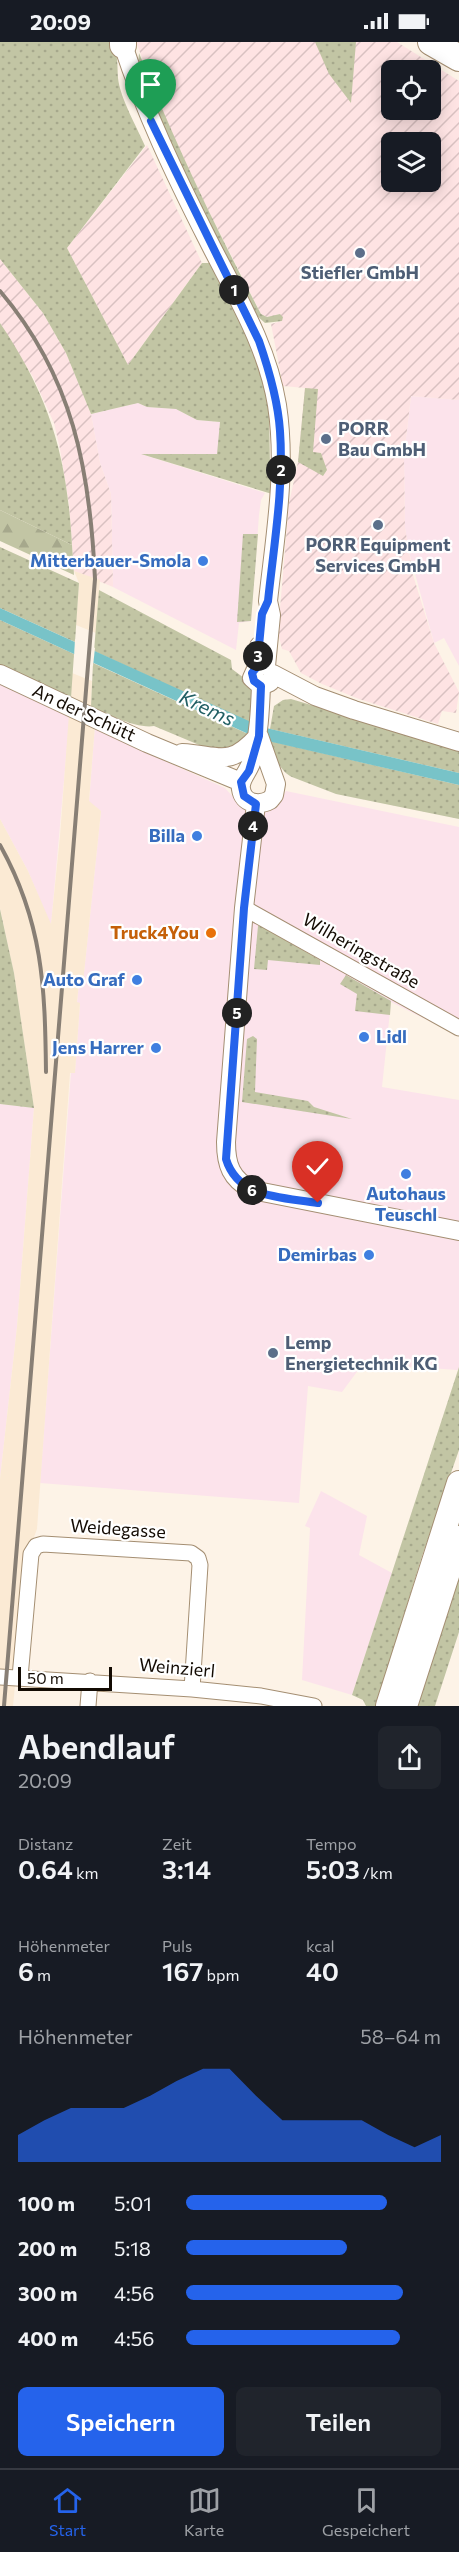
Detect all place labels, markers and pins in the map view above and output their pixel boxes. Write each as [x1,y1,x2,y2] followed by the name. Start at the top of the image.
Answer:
[125,59,176,121] pin
[353,246,367,260] marker: Stiefler GmbH
[301,261,419,283] place label: Stiefler GmbH
[219,275,249,305] pin: 1
[338,417,426,460] place label: PORR Bau GmbH
[319,432,333,446] marker: PORR Bau GmbH
[266,455,296,485] pin: 2
[371,518,385,532] marker: PORR Equipment Services GmbH
[305,533,451,576] place label: PORR Equipment Services GmbH
[30,549,191,571] place label: Mitterbauer-Smola
[196,554,210,568] marker: Mitterbauer-Smola
[243,641,273,671] pin: 3
[238,811,268,841] pin: 4
[149,824,185,846] place label: Billa
[190,829,204,843] marker: Billa
[110,921,199,943] place label: Truck4You
[204,926,218,940] marker: Truck4You
[43,968,126,990] place label: Auto Graf
[130,973,144,987] marker: Auto Graf
[222,998,252,1028] pin: 5
[376,1025,407,1047] place label: Lidl
[357,1030,371,1044] marker: Lidl
[52,1036,145,1058] place label: Jens Harrer
[149,1041,163,1055] marker: Jens Harrer
[292,1141,343,1203] pin
[399,1167,413,1181] marker: Autohaus Teuschl
[237,1175,267,1205] pin: 6
[366,1182,446,1225] place label: Autohaus Teuschl
[278,1243,357,1265] place label: Demirbas
[362,1248,376,1262] marker: Demirbas
[285,1331,438,1374] place label: Lemp Energietechnik KG
[266,1346,280,1360] marker: Lemp Energietechnik KG

